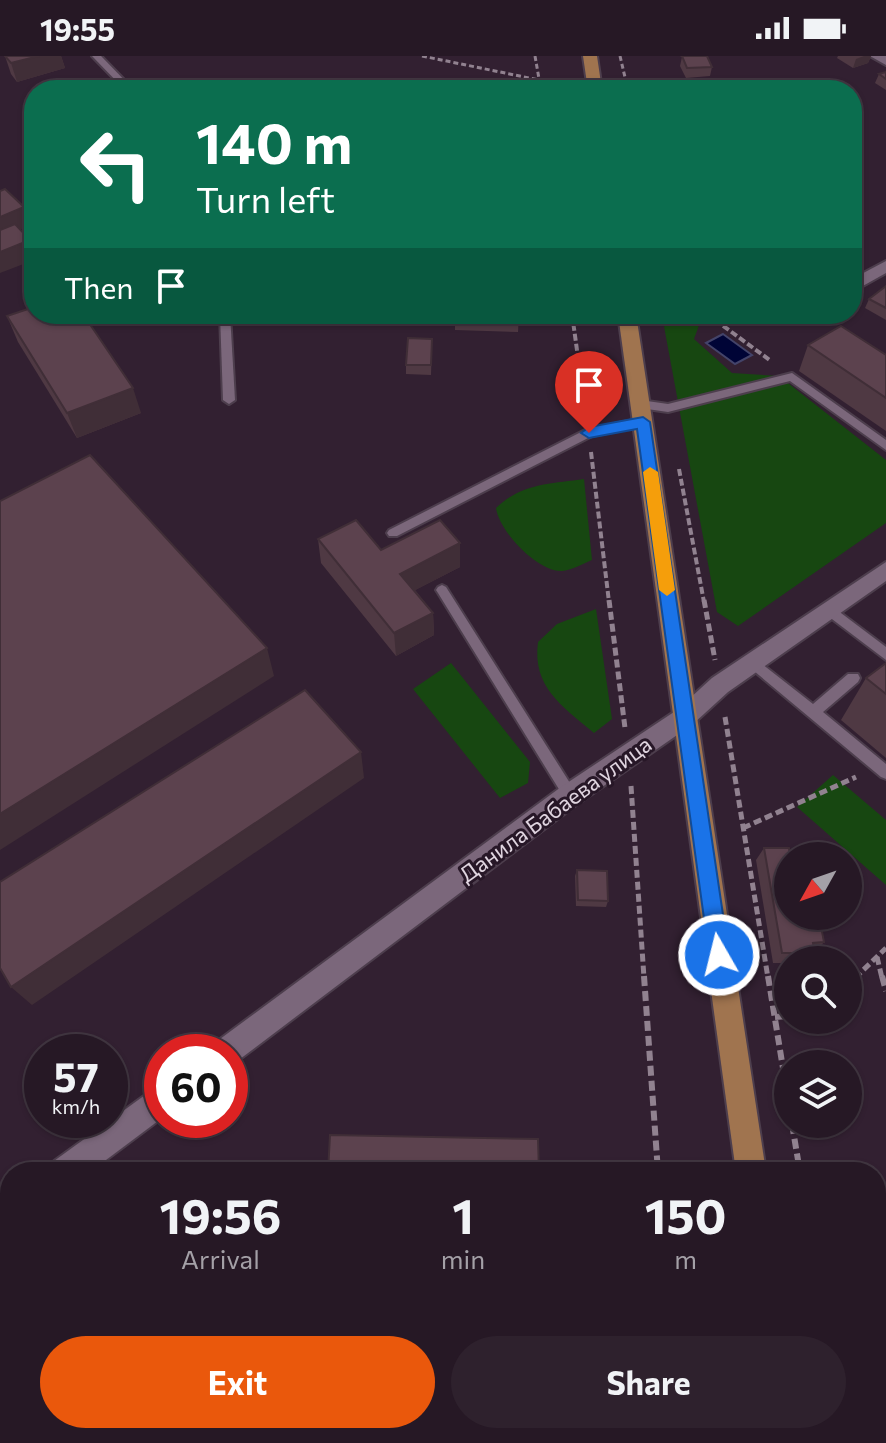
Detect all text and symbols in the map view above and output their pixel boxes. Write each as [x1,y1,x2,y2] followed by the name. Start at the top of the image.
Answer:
[40,10,115,47] text: 19:55
[196,107,352,176] text: 140 m
[64,112,168,216] icon: left
[196,176,335,220] text: Turn left
[149,264,193,308] icon: arrive
[64,268,133,305] text: Then
[555,351,623,433] pin
[567,363,611,407] icon: arrive
[454,730,656,888] street label: Данила Бабаева улица
[774,842,862,930] north arrow
[774,842,862,1138] map controls
[677,913,761,997] position arrow
[774,946,862,1034] button: search
[144,1034,248,1138] speed limit sign: 60
[774,1050,862,1138] button: layers
[53,1051,99,1100] text: 57
[52,1094,100,1118] text: km/h
[160,1185,281,1244] text: 19:56
[452,1185,474,1244] text: 1
[645,1185,726,1244] text: 150
[181,1243,260,1274] text: Arrival
[441,1243,485,1274] text: min
[674,1243,697,1274] text: m
[40,1336,435,1428] button: Exit
[451,1336,846,1428] button: Share

